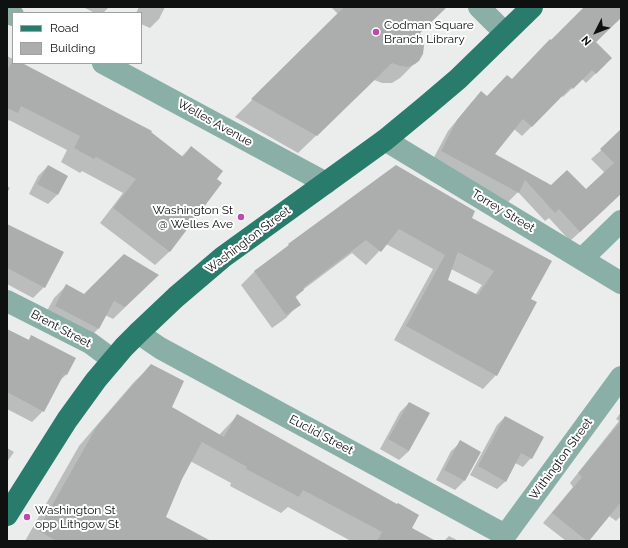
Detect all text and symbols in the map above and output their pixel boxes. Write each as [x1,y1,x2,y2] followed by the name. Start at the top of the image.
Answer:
[12,12,142,64] legend
[576,12,616,52] north arrow
[384,18,474,46] place label: Codman Square Branch Library
[50,21,79,35] text: Road
[371,27,381,37] marker: Codman Square Branch Library
[579,33,594,48] text: N
[50,41,96,55] text: Building
[175,97,255,149] street label: Welles Avenue
[469,187,537,235] street label: Torrey Street
[152,203,233,231] place label: Washington St @ Welles Ave
[203,203,293,277] street label: Washington Street
[236,212,246,222] marker: Washington St @ Welles Ave
[28,307,94,351] street label: Brent Street
[286,412,356,458] street label: Euclid Street
[526,415,596,503] street label: Withington Street
[35,503,119,531] place label: Washington St opp Lithgow St
[22,512,32,522] marker: Washington St opp Lithgow St

